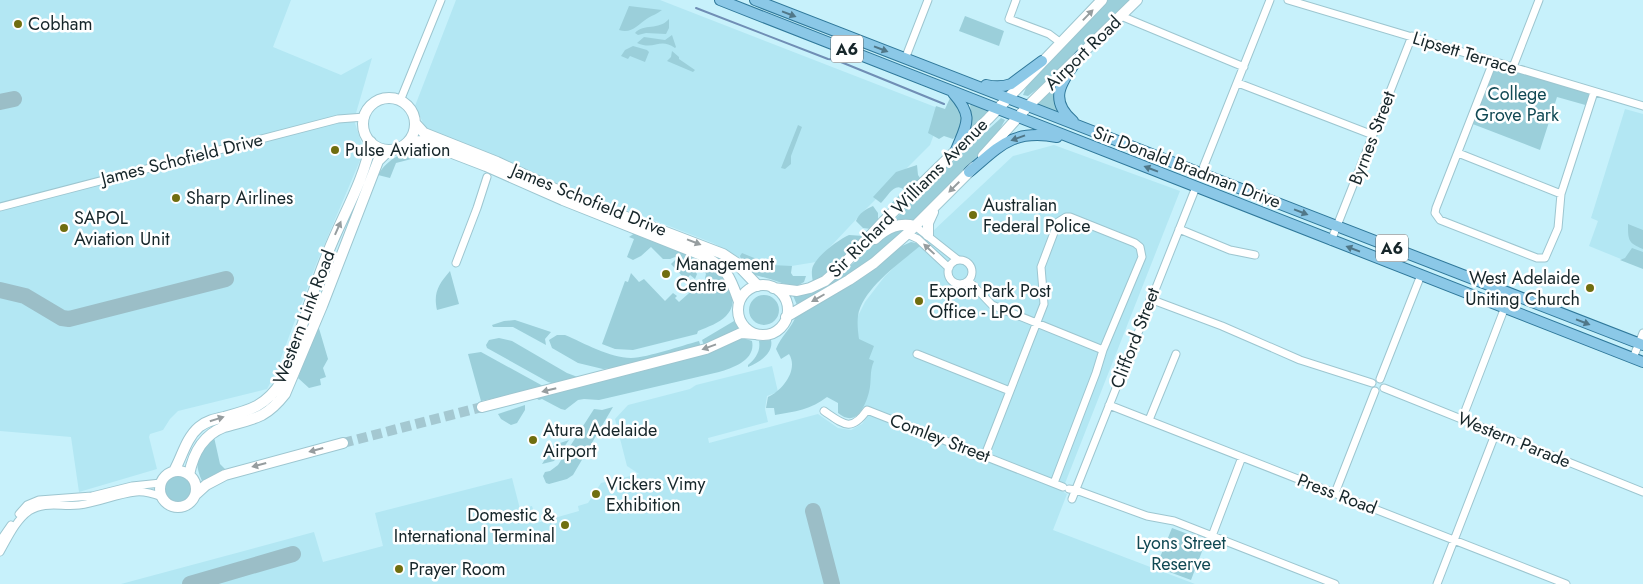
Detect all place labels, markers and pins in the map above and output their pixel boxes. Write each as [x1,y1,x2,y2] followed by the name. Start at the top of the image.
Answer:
[28,11,93,37] place label: Cobham
[12,18,24,30] marker: Cobham
[345,137,451,163] place label: Pulse Aviation
[329,144,341,156] marker: Pulse Aviation
[186,185,293,211] place label: Sharp Airlines
[170,192,182,204] marker: Sharp Airlines
[983,192,1090,239] place label: Australian Federal Police
[74,205,170,252] place label: SAPOL Aviation Unit
[967,209,979,221] marker: Australian Federal Police
[58,222,70,234] marker: SAPOL Aviation Unit
[676,251,775,298] place label: Management Centre
[1465,265,1580,312] place label: West Adelaide Uniting Church
[660,268,672,280] marker: Management Centre
[929,278,1051,325] place label: Export Park Post Office - LPO
[1584,282,1596,294] marker: West Adelaide Uniting Church
[913,295,925,307] marker: Export Park Post Office - LPO
[543,417,657,464] place label: Atura Adelaide Airport
[527,434,539,446] marker: Atura Adelaide Airport
[606,471,705,518] place label: Vickers Vimy Exhibition
[590,488,602,500] marker: Vickers Vimy Exhibition
[394,502,555,549] place label: Domestic & International Terminal
[559,519,571,531] marker: Domestic & International Terminal
[409,556,506,582] place label: Prayer Room
[393,563,405,575] marker: Prayer Room

